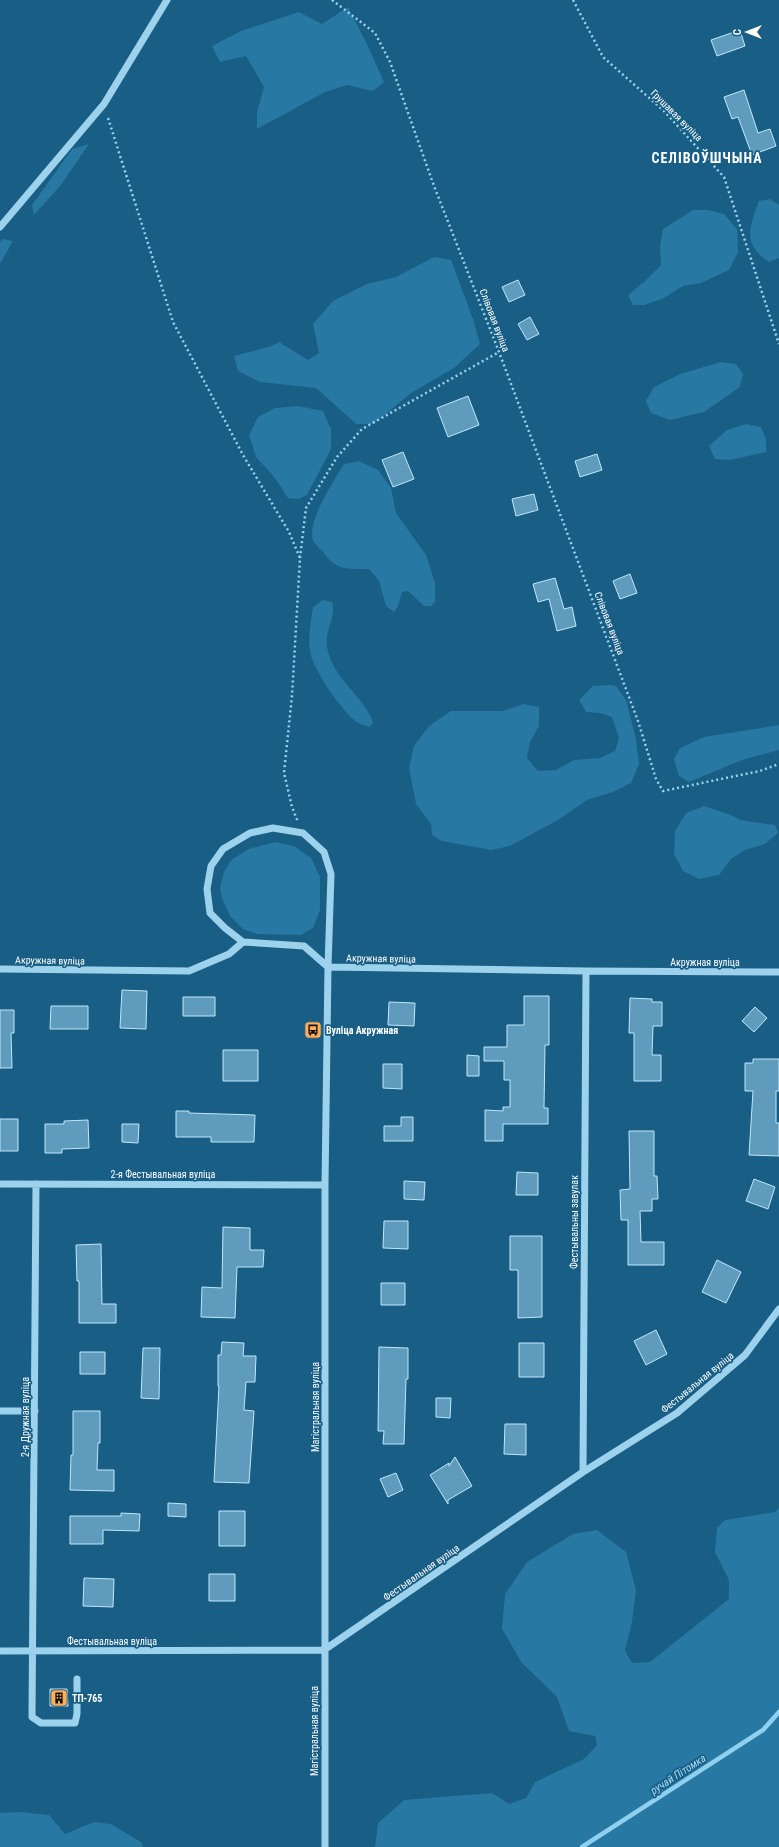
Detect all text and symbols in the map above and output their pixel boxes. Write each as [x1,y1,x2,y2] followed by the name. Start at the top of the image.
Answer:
[727,12,767,52] north arrow
[731,29,744,35] text: С
[649,87,705,143] street label: Грушавая вуліца
[652,149,763,166] district label: СЕЛІВОЎШЧЫНА
[477,287,512,353] street label: Слівовая вуліца
[592,590,627,656] street label: Слівовая вуліца
[346,952,416,965] street label: Акружная вуліца
[15,954,85,967] street label: Акружная вуліца
[670,957,740,968] street label: Акружная вуліца
[303,1020,323,1040] bus stop icon: Вуліца Акружная
[326,1025,398,1036] place label: Вуліца Акружная
[111,1168,216,1180] street label: 2-я Фестывальная вуліца
[568,1175,580,1269] street label: Фестывальны завулак
[658,1349,736,1415] street label: Фестывальная вуліца
[310,1362,321,1452] street label: Магістральная вуліца
[20,1377,31,1457] street label: 2-я Дружная вуліца
[381,1541,462,1603] street label: Фестывальная вуліца
[67,1635,157,1647] street label: Фестывальная вуліца
[309,1686,320,1776] street label: Магістральная вуліца
[49,1688,69,1708] building icon: ТП-765
[72,1693,102,1704] place label: ТП-765
[647,1752,709,1798] water label: ручай Пітомка

